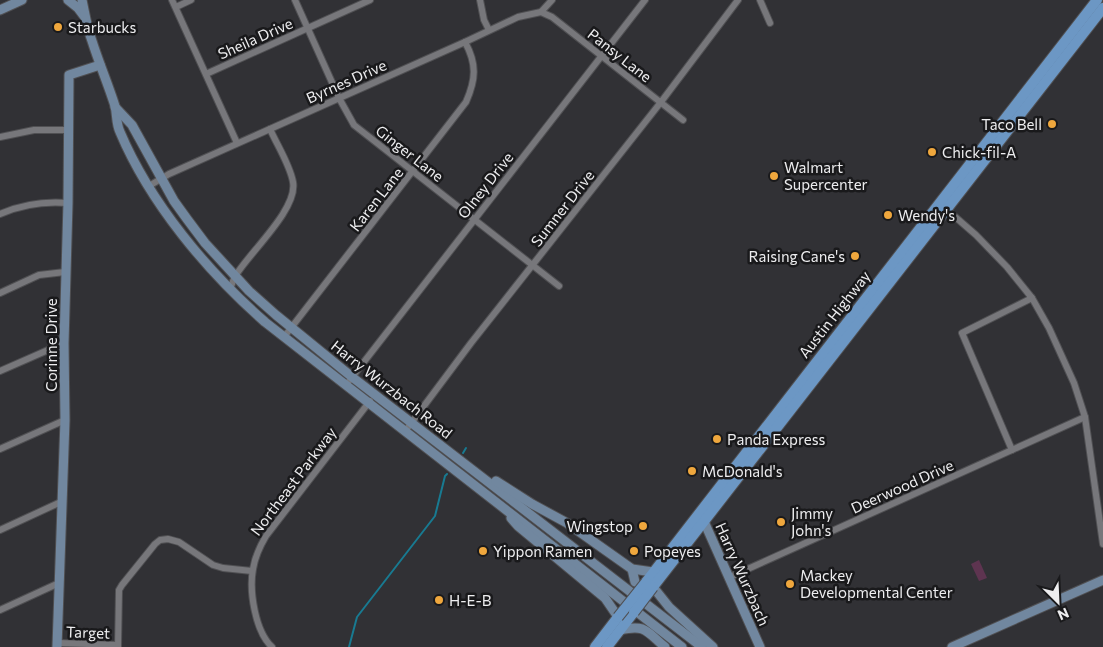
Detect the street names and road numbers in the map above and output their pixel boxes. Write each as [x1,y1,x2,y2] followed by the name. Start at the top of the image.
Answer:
[215,13,295,62] street label: Sheila Drive
[584,24,656,86] street label: Pansy Lane
[303,55,389,107] street label: Byrnes Drive
[372,121,448,185] street label: Ginger Lane
[454,148,517,222] street label: Olney Drive
[346,163,407,234] street label: Karen Lane
[527,166,597,250] street label: Sumner Drive
[794,267,874,361] street label: Austin Highway
[42,298,60,392] street label: Corinne Drive
[328,336,456,442] street label: Harry Wurzbach Road
[246,423,340,539] street label: Northeast Parkway
[848,455,956,517] street label: Deerwood Drive
[712,520,774,628] street label: Harry Wurzbach
[66,622,110,642] street label: Target

